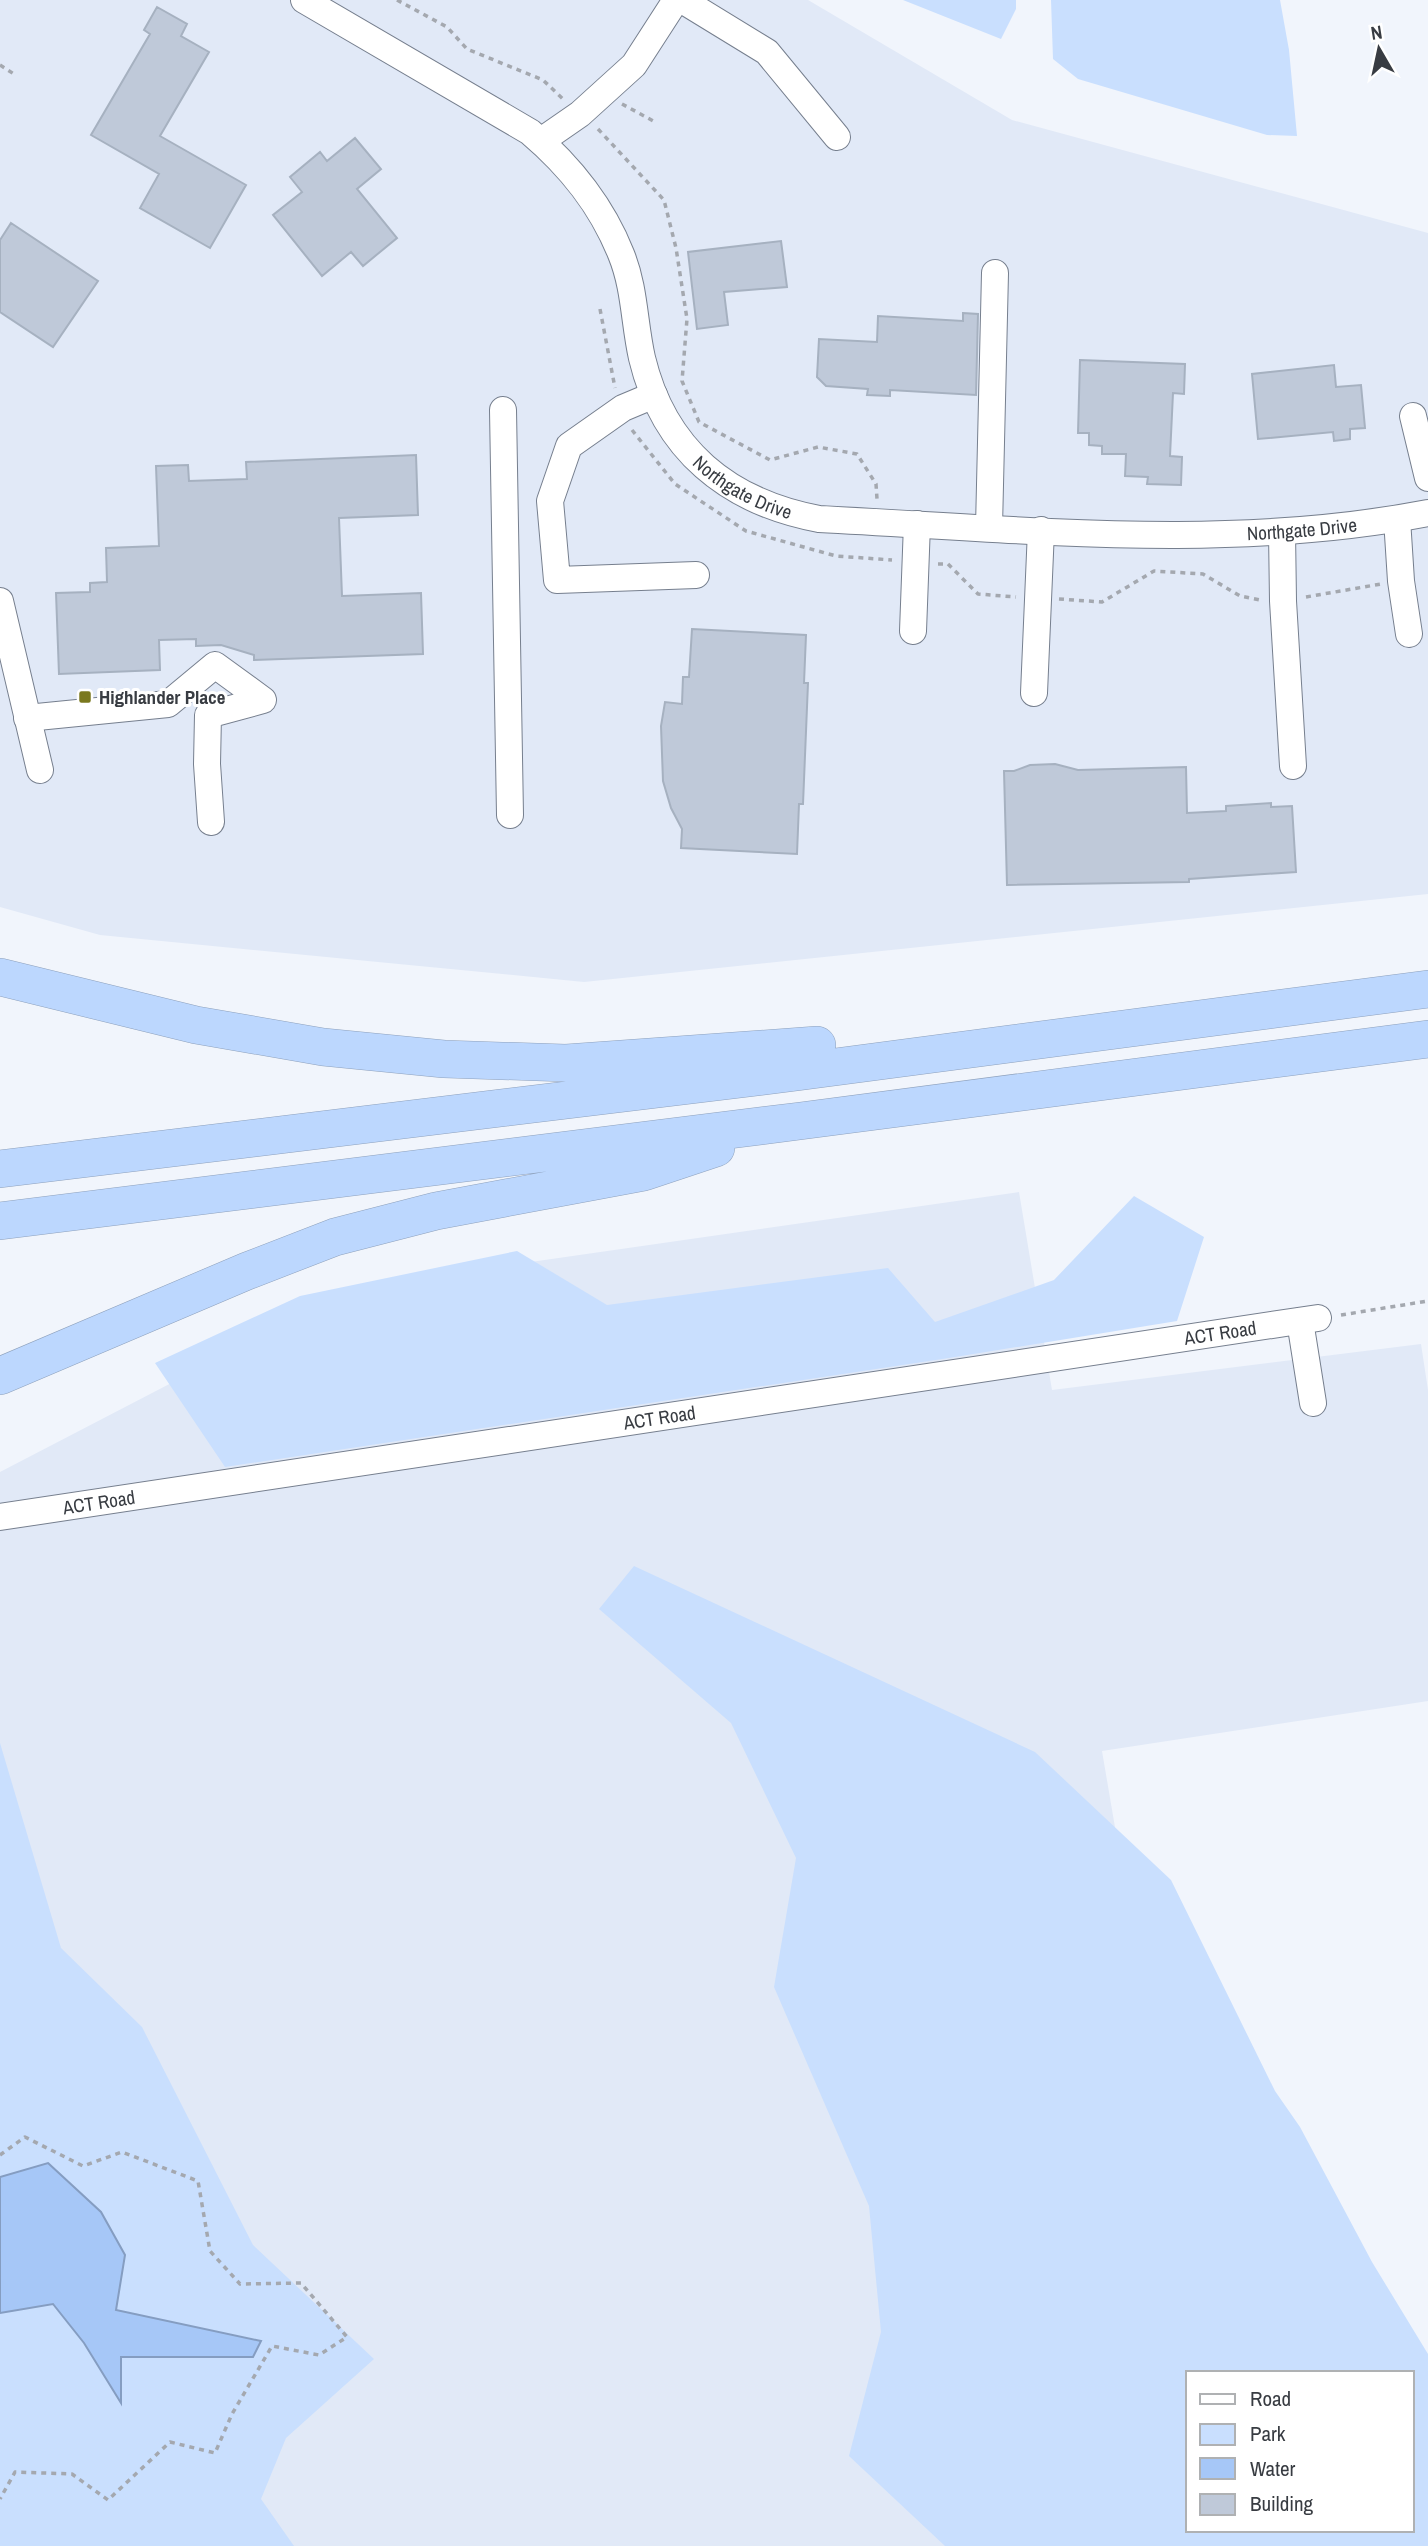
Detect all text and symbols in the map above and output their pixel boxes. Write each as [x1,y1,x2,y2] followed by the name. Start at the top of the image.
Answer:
[1344,14,1414,84] north arrow
[1369,18,1384,46] text: N
[687,450,795,525] street label: Northgate Drive
[1246,511,1358,546] street label: Northgate Drive
[99,684,226,710] place label: Highlander Place
[77,689,93,705] marker: Highlander Place
[1181,1315,1258,1351] street label: ACT Road
[621,1399,697,1436] street label: ACT Road
[60,1484,137,1520] street label: ACT Road
[1186,2371,1414,2532] legend
[1250,2384,1291,2413] text: Road
[1250,2419,1286,2448] text: Park
[1250,2454,1296,2483] text: Water
[1250,2489,1314,2518] text: Building

